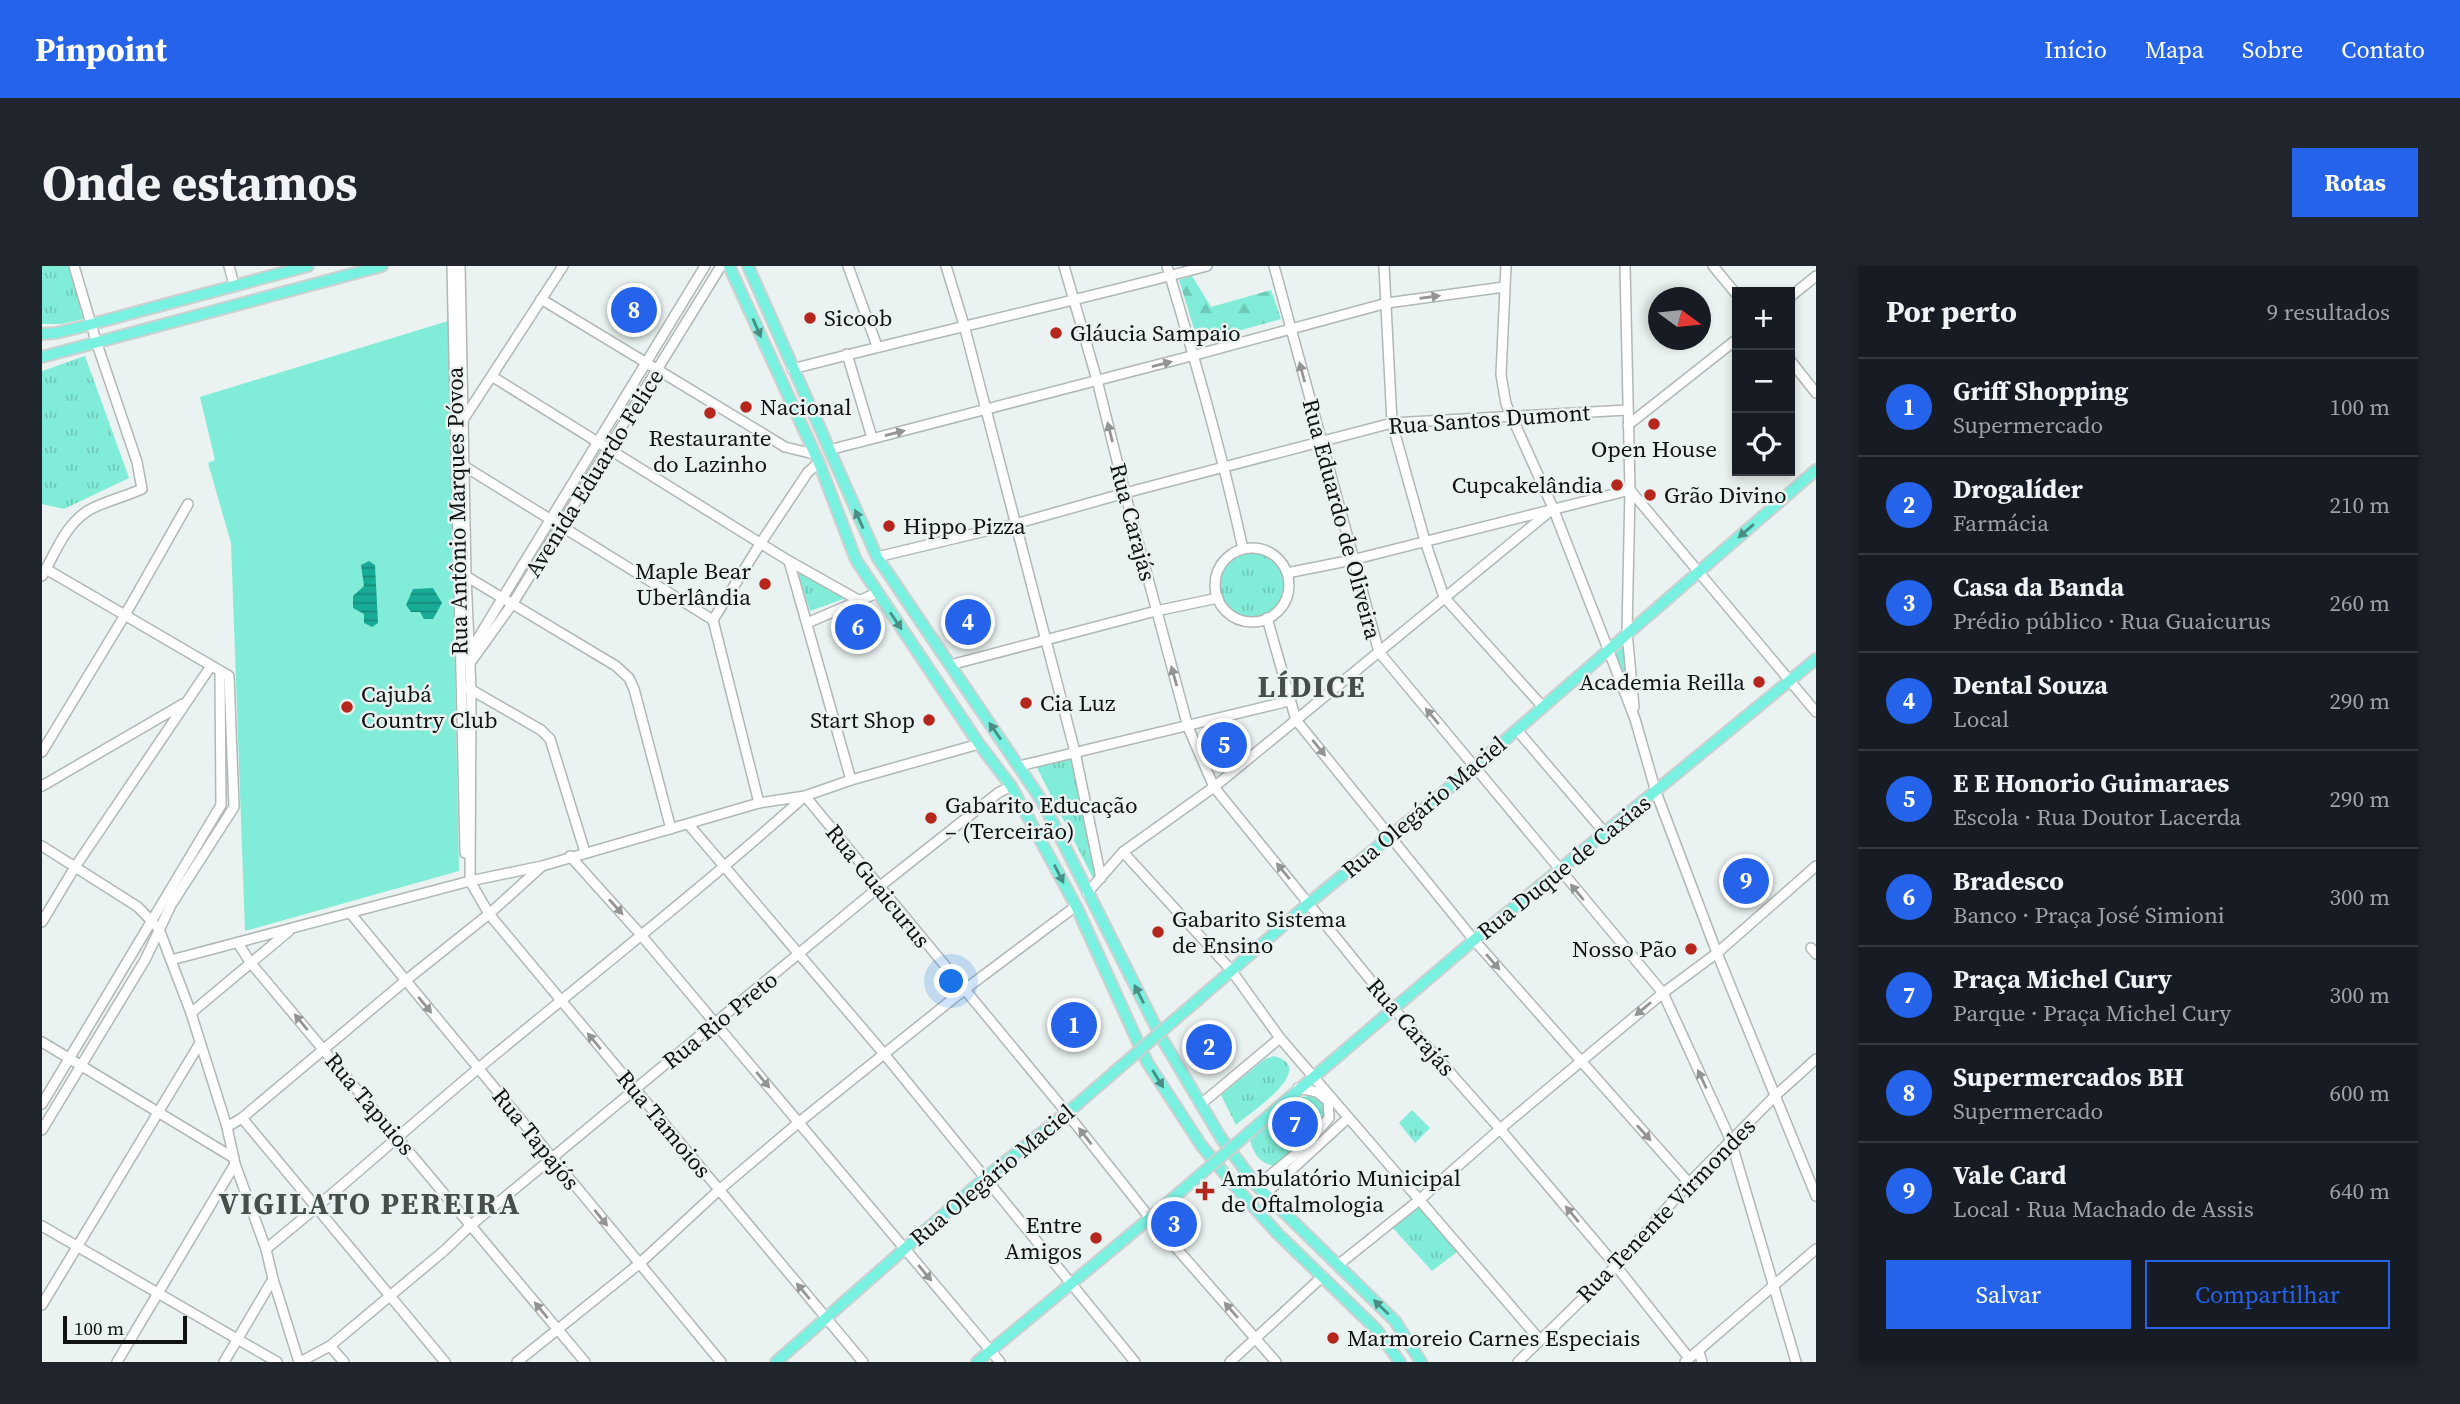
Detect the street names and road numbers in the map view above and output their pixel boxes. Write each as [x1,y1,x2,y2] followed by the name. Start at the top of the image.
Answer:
[517,363,671,583] street label: Avenida Eduardo Felice
[438,366,476,656] street label: Rua Antônio Marques Póvoa
[1294,395,1390,643] street label: Rua Eduardo de Oliveira
[1387,396,1592,442] street label: Rua Santos Dumont
[1102,460,1164,584] street label: Rua Carajás
[1335,728,1513,885] street label: Rua Olegário Maciel
[1470,787,1658,947] street label: Rua Duque de Caxias
[818,817,938,955] street label: Rua Guaicurus
[656,964,784,1076] street label: Rua Rio Preto
[1359,971,1463,1083] street label: Rua Carajás
[318,1046,422,1162] street label: Rua Tapuios
[609,1063,719,1185] street label: Rua Tamoios
[485,1081,587,1197] street label: Rua Tapajós
[903,1096,1081,1253] street label: Rua Olegário Maciel
[1569,1111,1763,1309] street label: Rua Tenente Virmondes

